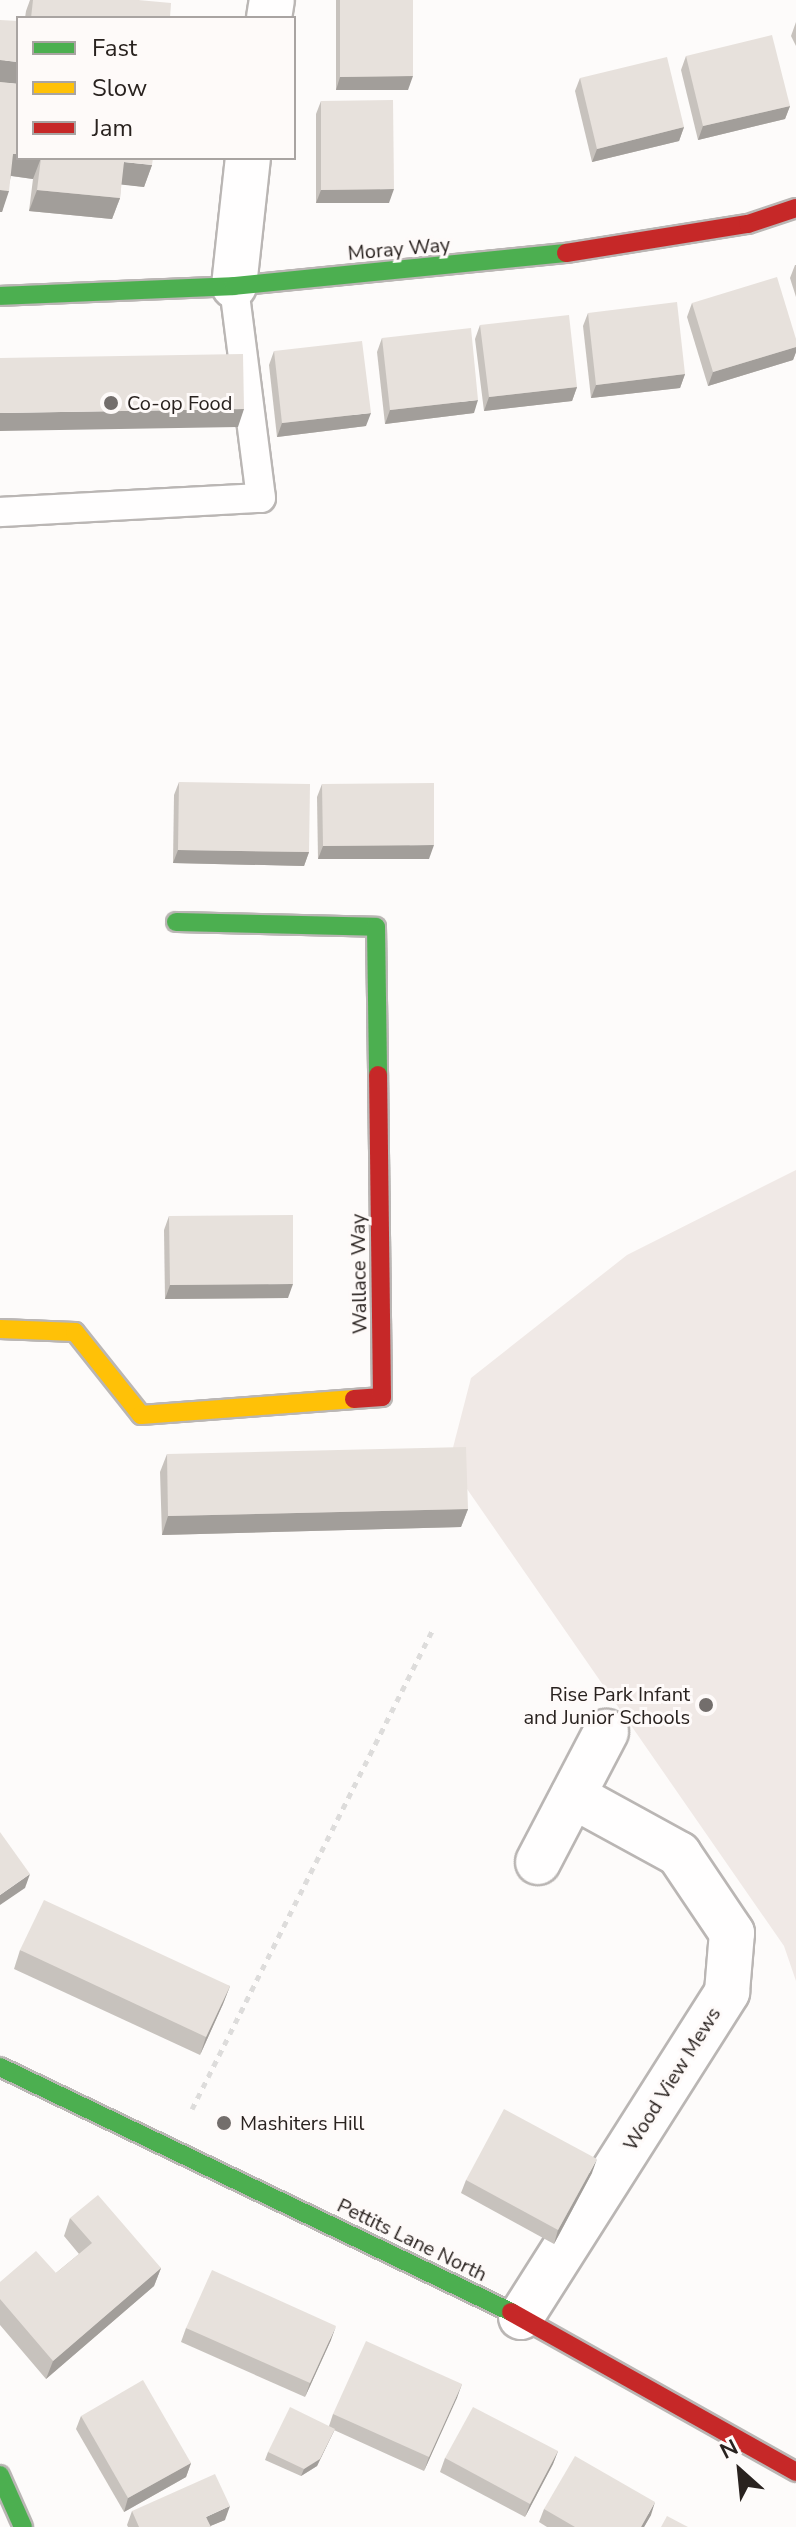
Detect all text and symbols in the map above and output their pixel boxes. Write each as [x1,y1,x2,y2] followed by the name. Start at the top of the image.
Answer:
[16,16,296,160] legend
[92,32,137,64] text: Fast
[92,72,147,104] text: Slow
[92,112,133,144] text: Jam
[347,233,451,265] street label: Moray Way
[127,391,232,415] place label: Co-op Food
[102,394,120,412] marker: Co-op Food
[346,1214,372,1334] street label: Wallace Way
[524,1682,690,1729] place label: Rise Park Infant and Junior Schools
[697,1696,715,1714] marker: Rise Park Infant and Junior Schools
[618,2003,726,2155] street label: Wood View Mews
[240,2111,364,2135] place label: Mashiters Hill
[215,2114,233,2132] marker: Mashiters Hill
[333,2193,491,2287] street label: Pettits Lane North
[700,2431,780,2511] north arrow
[715,2433,743,2467] text: N

